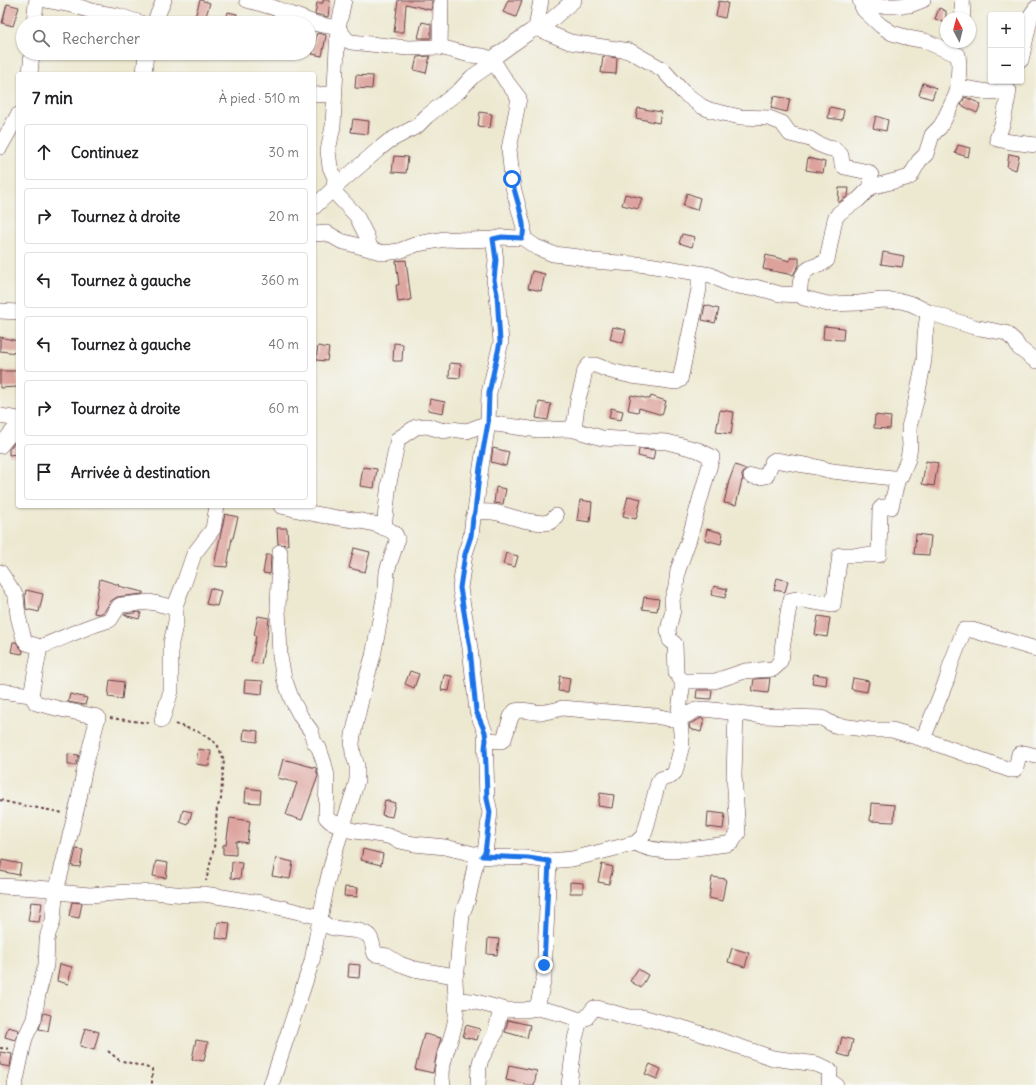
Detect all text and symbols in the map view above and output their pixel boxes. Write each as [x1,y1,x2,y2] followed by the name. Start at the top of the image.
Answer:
[940,12,976,48] north arrow
[988,12,1024,84] map controls
[988,12,1024,48] button: +
[16,16,316,60] search box
[30,27,52,49] icon: search
[62,29,140,48] text: Rechercher
[988,48,1024,84] button: −
[32,87,73,109] text: 7 min
[219,90,300,107] text: À pied · 510 m
[33,141,55,163] icon: ahead
[71,143,139,162] text: Continuez
[269,144,299,161] text: 30 m
[503,170,521,188] route start
[33,205,55,227] icon: right
[71,207,180,226] text: Tournez à droite
[269,208,299,225] text: 20 m
[33,269,55,291] icon: left
[71,271,191,290] text: Tournez à gauche
[261,272,299,289] text: 360 m
[33,333,55,355] icon: left
[71,335,191,354] text: Tournez à gauche
[268,336,299,353] text: 40 m
[33,397,55,419] icon: right
[71,399,180,418] text: Tournez à droite
[268,400,299,417] text: 60 m
[33,461,55,483] icon: arrive
[71,463,210,482] text: Arrivée à destination
[535,956,553,974] route end

